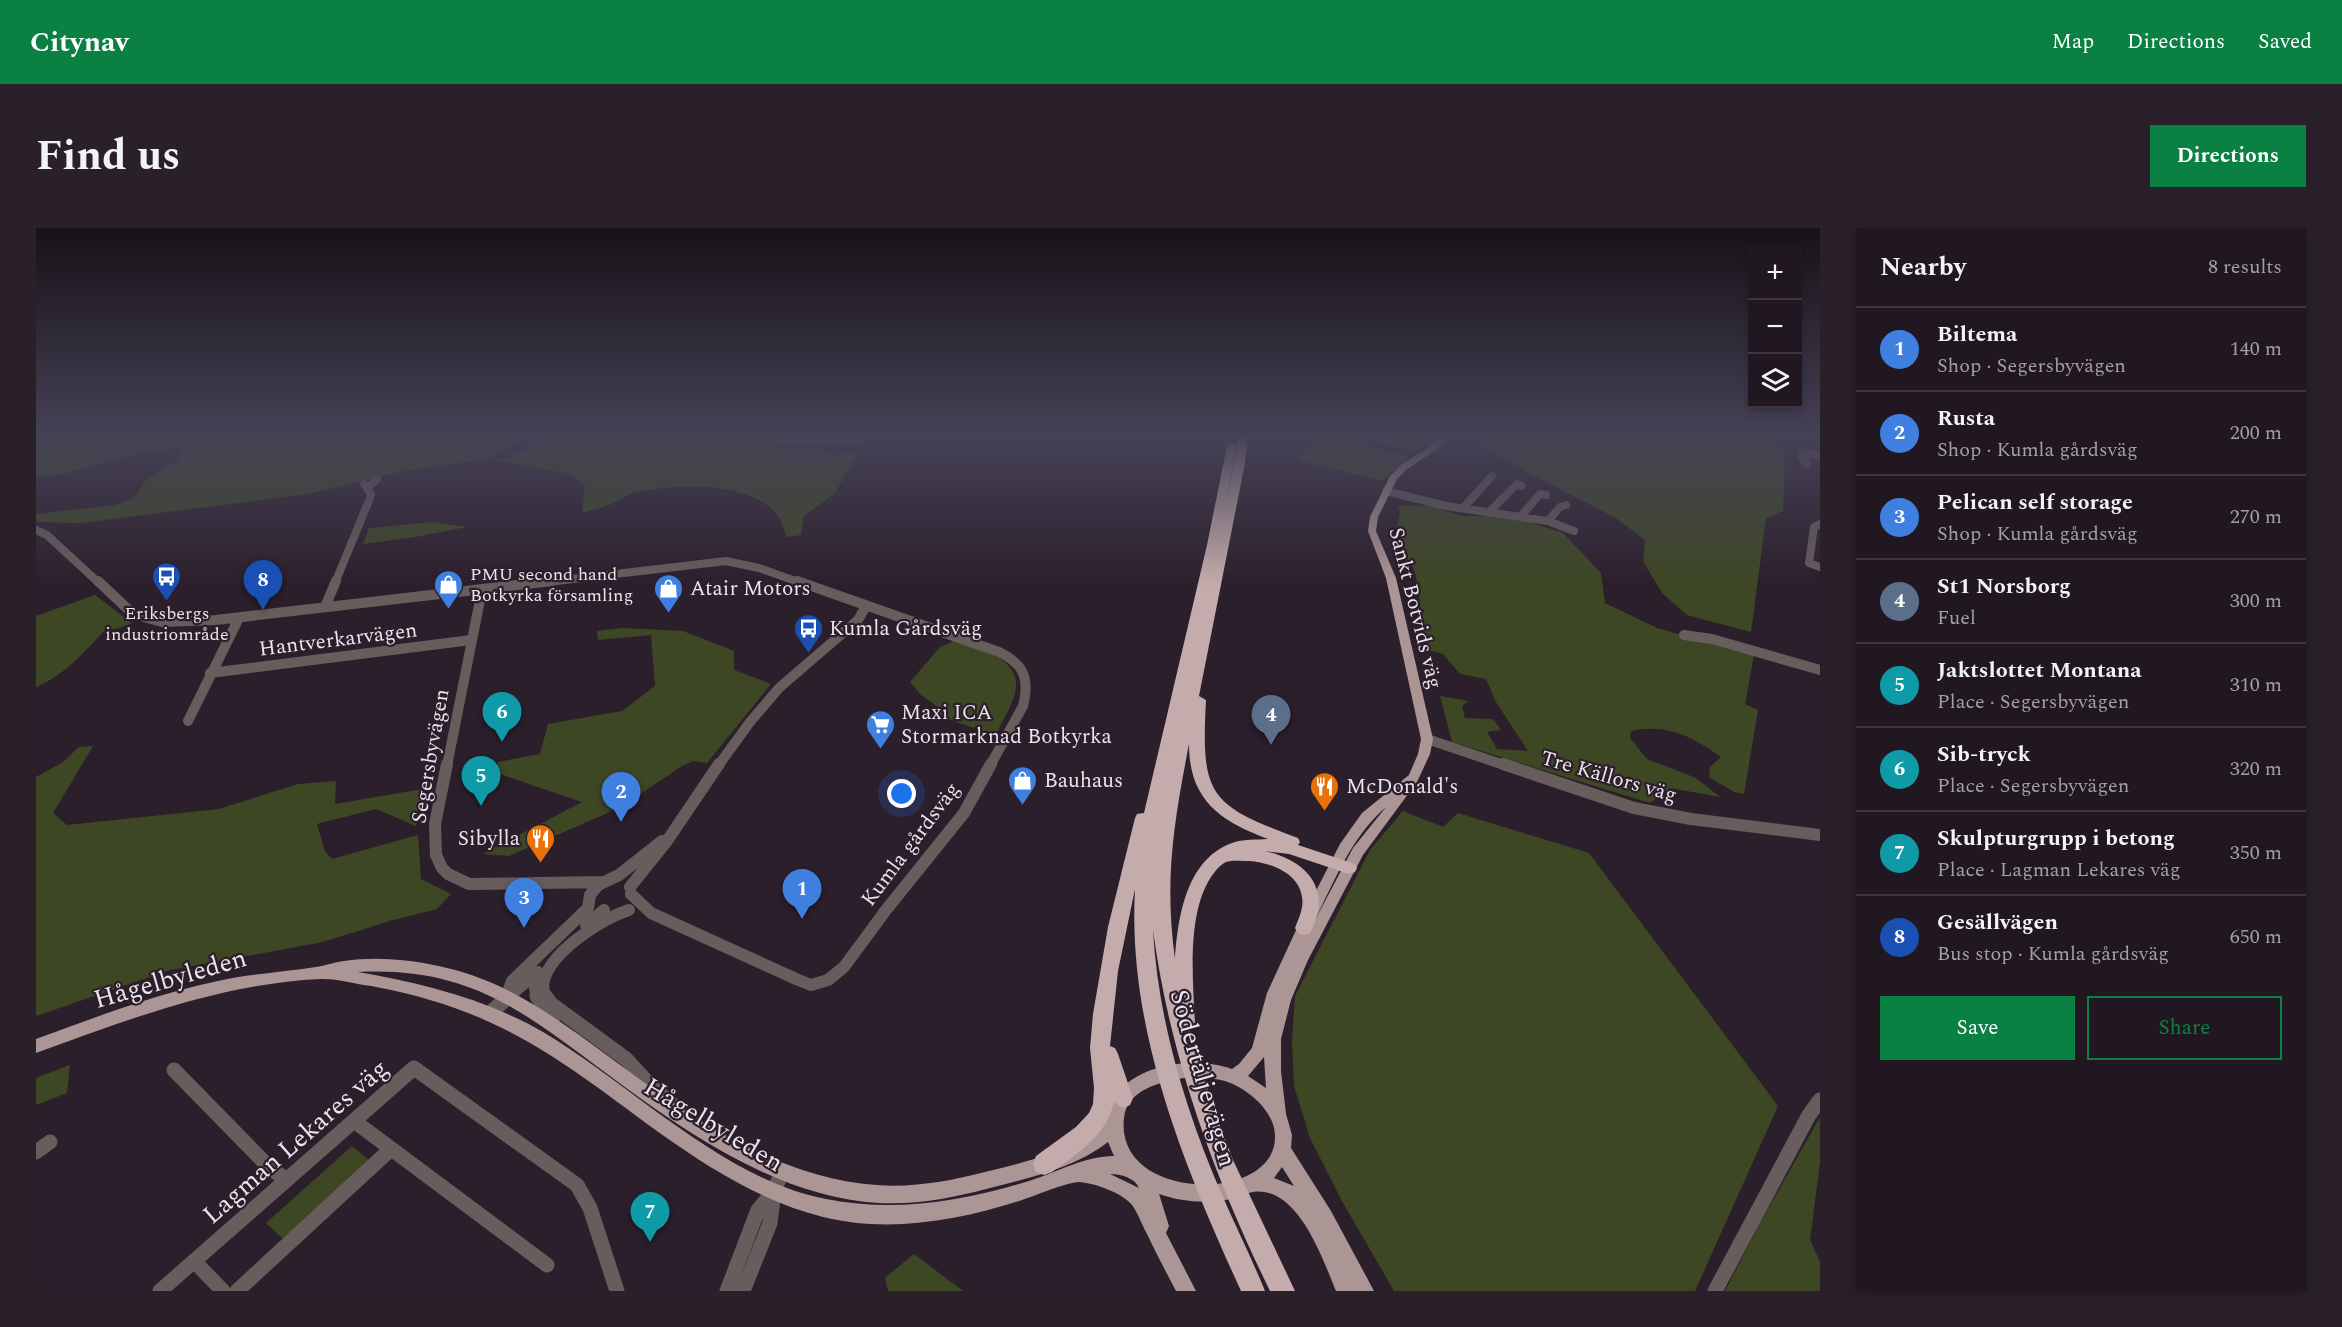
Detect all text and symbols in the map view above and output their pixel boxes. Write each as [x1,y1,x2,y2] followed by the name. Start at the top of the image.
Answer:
[30,21,129,64] text: Citynav
[2052,26,2094,58] text: Map
[2127,26,2225,58] text: Directions
[2258,26,2312,58] text: Saved
[36,125,180,188] text: Find us
[2150,125,2306,187] button: Directions
[1748,246,1802,408] map controls
[1748,246,1802,300] button: +
[1880,247,1966,287] text: Nearby
[2208,252,2282,282] text: 8 results
[1748,300,1802,354] button: −
[1937,318,2017,351] text: Biltema
[1894,334,1905,364] text: 1
[2230,334,2282,364] text: 140 m
[1937,351,2126,381] text: Shop · Segersbyvägen
[1748,354,1802,408] button: layers
[1937,402,1995,435] text: Rusta
[1894,418,1905,448] text: 2
[2230,418,2282,448] text: 200 m
[1937,435,2138,465] text: Shop · Kumla gårdsväg
[1937,486,2133,519] text: Pelican self storage
[1894,502,1905,532] text: 3
[2230,502,2282,532] text: 270 m
[1937,519,2138,549] text: Shop · Kumla gårdsväg
[1380,524,1451,692] street label: Sankt Botvids väg
[151,560,183,602] bus stop icon: Eriksbergs industriområde
[244,560,282,610] pin: 8
[470,561,633,609] place label: PMU second hand Botkyrka församling
[433,568,465,610] shop icon: PMU second hand Botkyrka församling
[1937,570,2071,603] text: St1 Norsborg
[653,572,685,614] shop icon: Atair Motors
[690,573,811,605] place label: Atair Motors
[1894,586,1905,616] text: 4
[2230,586,2282,616] text: 300 m
[105,600,229,648] place label: Eriksbergs industriområde
[1937,603,1976,633] text: Fuel
[792,612,824,654] bus stop icon: Kumla Gårdsväg
[829,613,982,645] place label: Kumla Gårdsväg
[257,614,419,666] street label: Hantverkarvägen
[1937,654,2142,687] text: Jaktslottet Montana
[1894,670,1905,700] text: 5
[2230,670,2282,700] text: 310 m
[403,686,459,826] street label: Segersbyvägen
[1937,687,2129,717] text: Place · Segersbyvägen
[482,692,522,742] pin: 6
[1252,696,1290,745] pin: 4
[901,697,1112,753] place label: Maxi ICA Stormarknad Botkyrka
[864,708,896,750] supermarket icon: Maxi ICA Stormarknad Botkyrka
[1937,738,2031,771] text: Sib-tryck
[1537,742,1681,812] street label: Tre Källors väg
[1894,754,1905,784] text: 6
[2230,754,2282,784] text: 320 m
[462,756,500,806] pin: 5
[1007,764,1039,806] shop icon: Bauhaus
[1044,765,1123,797] place label: Bauhaus
[1309,770,1341,812] restaurant icon: McDonald's
[1346,771,1458,803] place label: McDonald's
[1937,771,2129,801] text: Place · Segersbyvägen
[602,772,640,822] pin: 2
[853,776,968,913] street label: Kumla gårdsväg
[887,779,916,808] your location
[525,822,557,864] restaurant icon: Sibylla
[1937,822,2175,855] text: Skulpturgrupp i betong
[458,823,521,855] place label: Sibylla
[1894,838,1905,868] text: 7
[2230,838,2282,868] text: 350 m
[1937,855,2181,885] text: Place · Lagman Lekares väg
[782,870,822,919] pin: 1
[504,878,544,928] pin: 3
[1937,906,2058,939] text: Gesällvägen
[1894,922,1905,952] text: 8
[2230,922,2282,952] text: 650 m
[89,938,251,1020] street label: Hågelbyleden
[1937,939,2169,969] text: Bus stop · Kumla gårdsväg
[1159,985,1247,1172] street label: Södertäljevägen
[1880,996,2075,1060] button: Save
[2087,996,2282,1060] button: Share
[194,1049,398,1234] street label: Lagman Lekares väg
[636,1067,791,1183] street label: Hågelbyleden
[630,1192,670,1242] pin: 7

